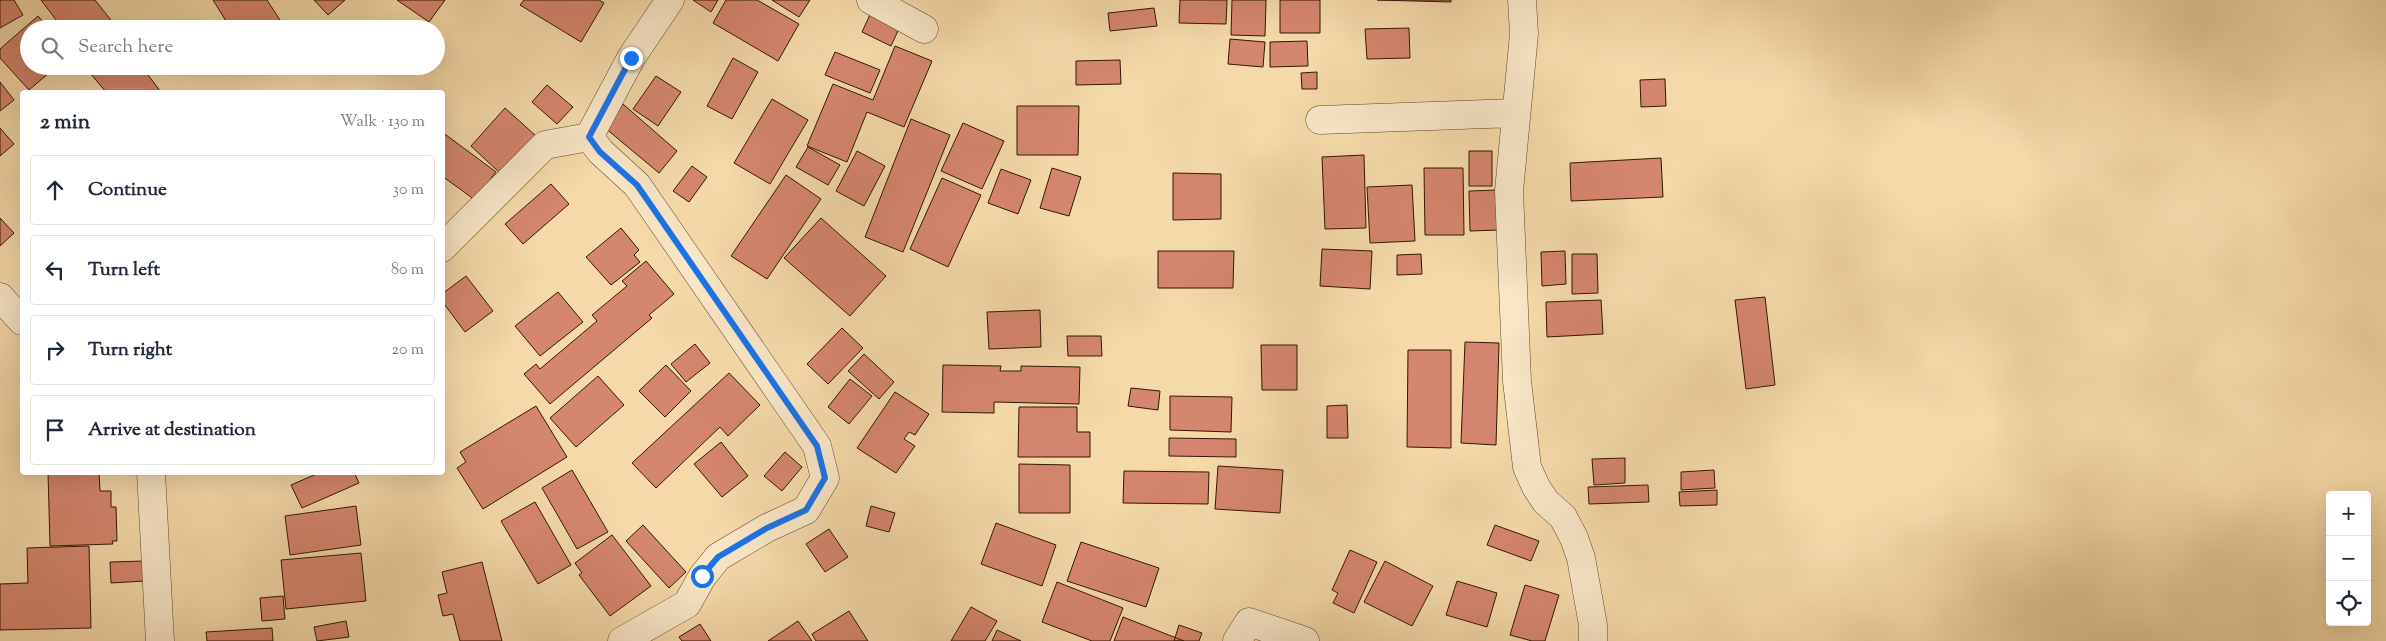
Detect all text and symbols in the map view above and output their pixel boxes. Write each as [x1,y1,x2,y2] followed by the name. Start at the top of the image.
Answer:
[20,20,445,75] search box
[38,34,66,62] icon: search
[78,34,173,61] text: Search here
[620,47,643,70] route end
[40,108,90,138] text: 2 min
[340,111,425,134] text: Walk · 130 m
[41,176,69,204] icon: ahead
[88,177,167,204] text: Continue
[393,179,424,202] text: 30 m
[41,256,69,284] icon: left
[88,257,160,284] text: Turn left
[391,259,424,282] text: 80 m
[41,336,69,364] icon: right
[88,337,172,364] text: Turn right
[391,339,424,362] text: 20 m
[41,416,69,444] icon: arrive
[88,417,256,444] text: Arrive at destination
[2326,491,2371,626] map controls
[2326,491,2371,536] button: +
[2326,536,2371,581] button: −
[691,565,714,588] route start
[2326,581,2371,626] button: locate

